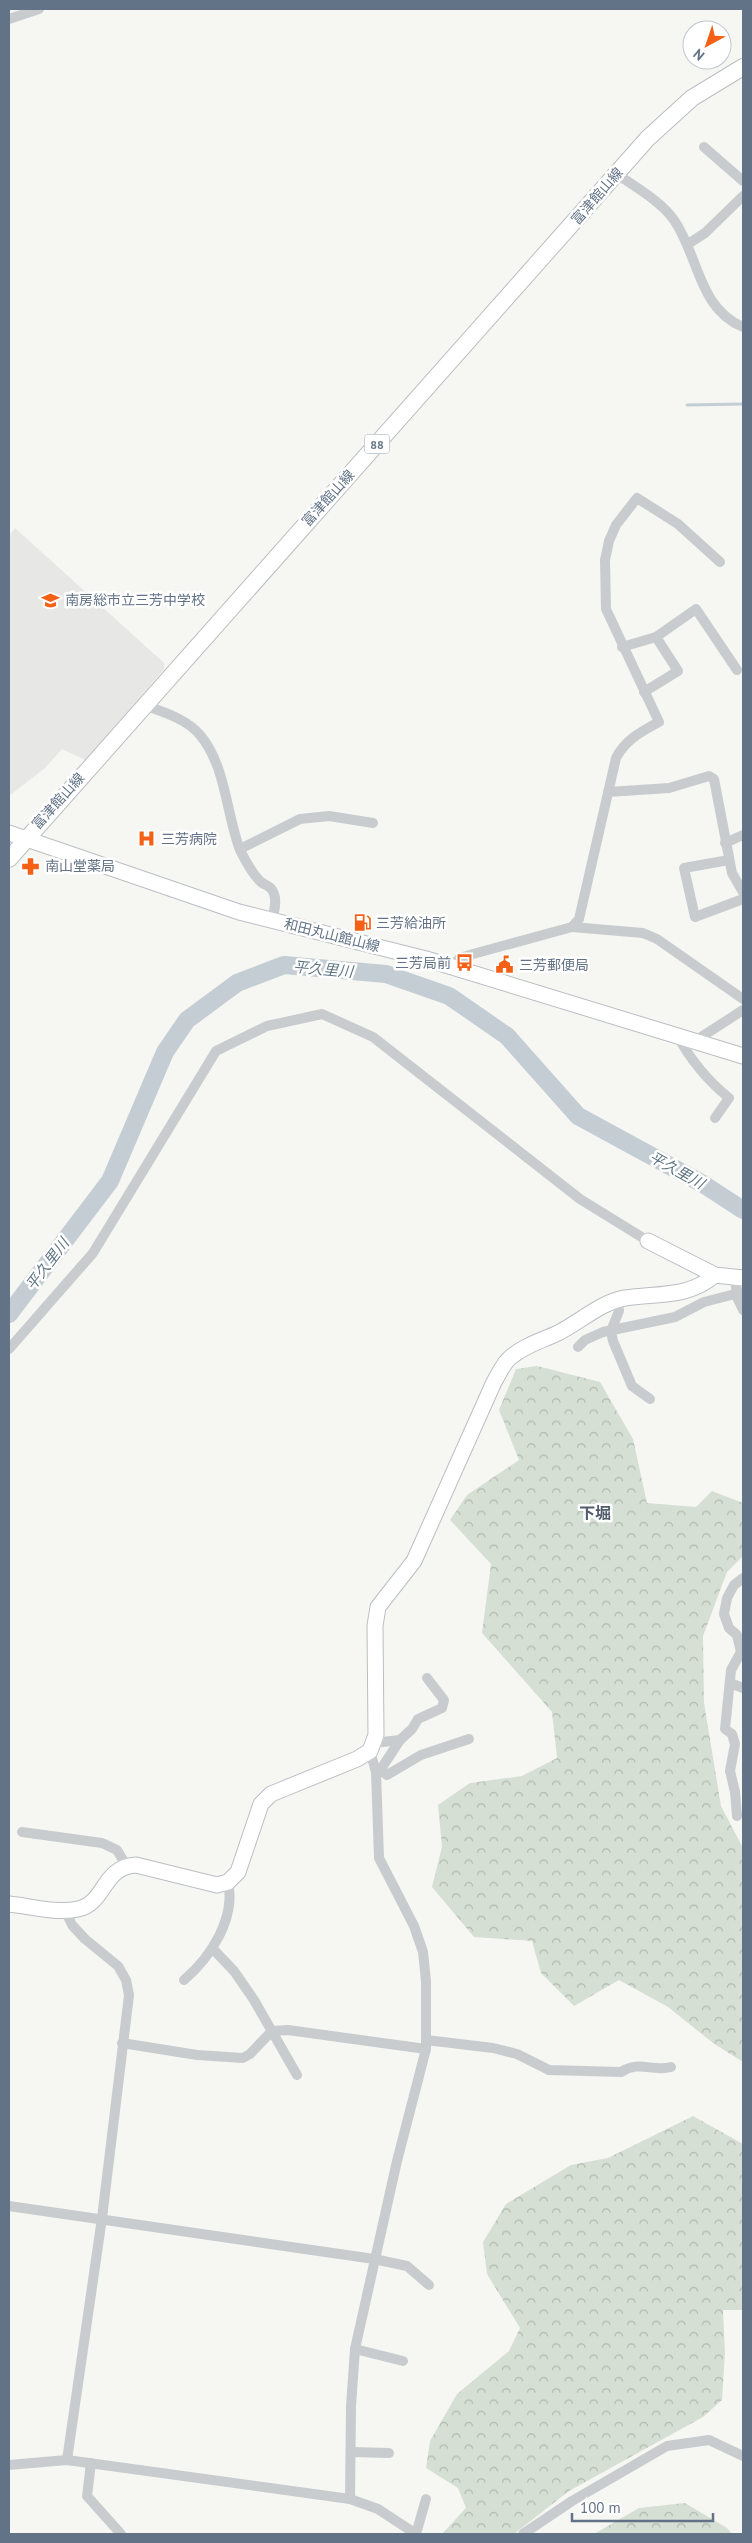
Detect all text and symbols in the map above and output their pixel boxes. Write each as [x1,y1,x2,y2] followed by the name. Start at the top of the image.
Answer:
[682,20,732,70] north arrow
[689,45,708,65] text: N
[567,164,627,228] street label: 富津館山線
[364,434,390,454] road number: 88
[298,466,358,530] street label: 富津館山線
[41,590,61,610] school or university icon: 南房総市立三芳中学校
[65,591,205,609] place label: 南房総市立三芳中学校
[28,769,88,833] street label: 富津館山線
[137,829,157,849] hospital icon: 三芳病院
[161,830,217,848] place label: 三芳病院
[21,856,41,876] pharmacy icon: 南山堂薬局
[45,857,115,875] place label: 南山堂薬局
[352,913,372,933] fuel station icon: 三芳給油所
[282,914,382,956] street label: 和田丸山館山線
[376,914,446,932] place label: 三芳給油所
[455,953,475,973] bus stop icon: 三芳局前
[395,954,451,972] place label: 三芳局前
[495,955,515,975] public building icon: 三芳郵便局
[519,956,589,974] place label: 三芳郵便局
[292,957,356,981] water label: 平久里川
[646,1147,710,1194] water label: 平久里川
[21,1233,74,1294] water label: 平久里川
[579,1503,611,1523] district label: 下堀
[572,2490,713,2522] scale bar
[580,2498,621,2517] text: 100 m

